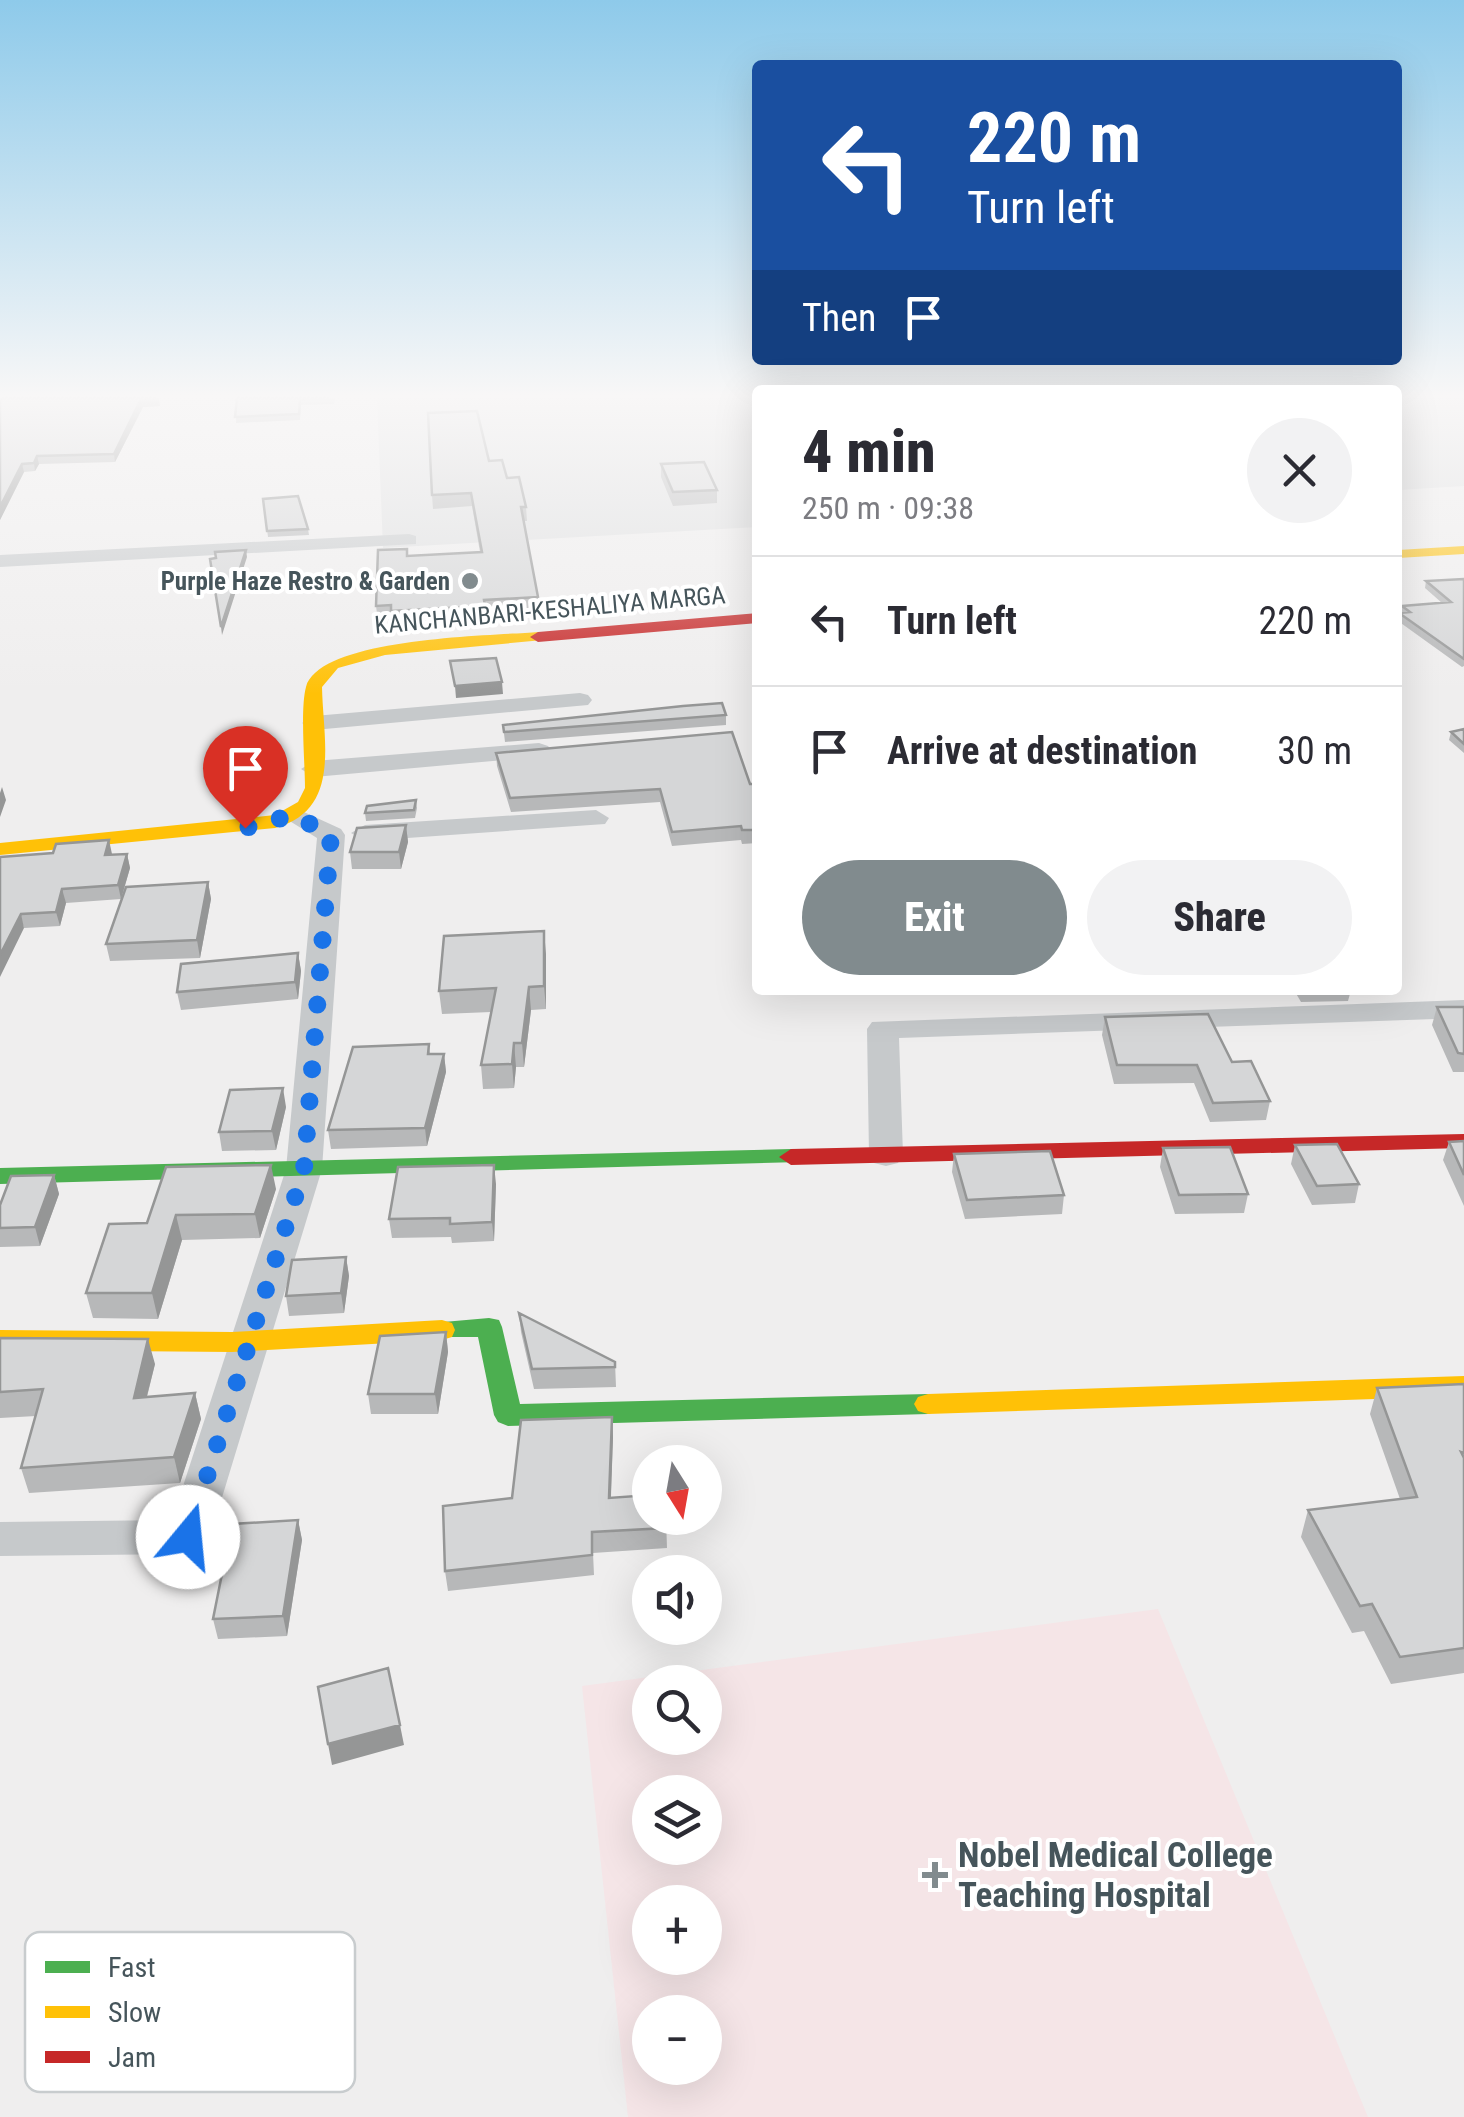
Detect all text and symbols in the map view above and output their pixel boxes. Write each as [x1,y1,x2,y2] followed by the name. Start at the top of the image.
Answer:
[967,97,1141,179] text: 220 m
[802,100,932,230] icon: left
[967,181,1115,234] text: Turn left
[896,290,951,345] icon: arrive
[802,296,876,340] text: Then
[802,416,936,487] text: 4 min
[1247,418,1352,523] button: close
[802,489,974,527] text: 250 m · 09:38
[161,567,450,596] place label: Purple Haze Restro & Garden
[459,570,481,592] marker: Purple Haze Restro & Garden
[373,580,727,640] street label: KANCHANBARI-KESHALIYA MARGA
[802,594,857,649] icon: left
[887,599,1017,643] text: Turn left
[1258,599,1352,643] text: 220 m
[802,724,857,779] icon: arrive
[203,726,288,829] pin
[887,729,1197,773] text: Arrive at destination
[1277,729,1352,773] text: 30 m
[218,741,273,796] icon: arrive
[802,860,1067,975] button: Exit
[1087,860,1352,975] button: Share
[632,1445,722,1535] north arrow
[632,1445,722,2085] map controls
[136,1485,240,1589] position arrow
[632,1555,722,1645] button: sound
[632,1665,722,1755] button: search
[632,1775,722,1865] button: layers
[958,1835,1273,1916] place label: Nobel Medical College Teaching Hospital
[922,1862,948,1888] marker: Nobel Medical College Teaching Hospital
[632,1885,722,1975] button: +
[25,1932,355,2092] legend
[108,1951,155,1984] text: Fast
[632,1995,722,2085] button: −
[108,1996,161,2029] text: Slow
[108,2041,156,2074] text: Jam

